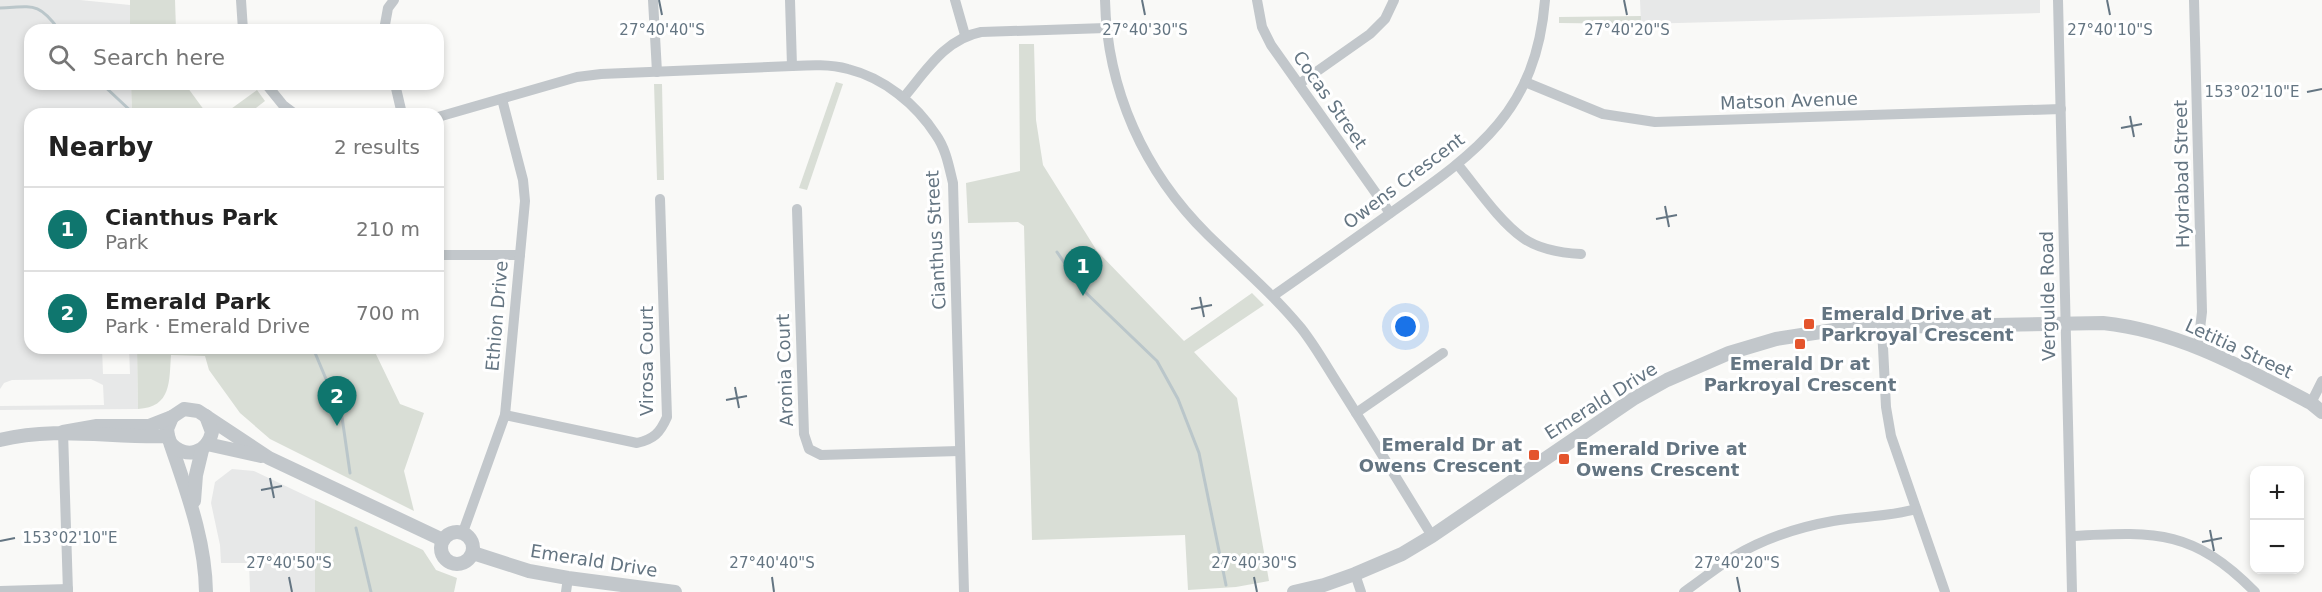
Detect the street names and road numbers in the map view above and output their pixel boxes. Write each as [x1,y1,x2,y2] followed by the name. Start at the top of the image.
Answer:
[1289,47,1372,153] street label: Cocas Street
[1720,88,1858,113] street label: Matson Avenue
[2170,100,2193,248] street label: Hydrabad Street
[1339,128,1468,233] street label: Owens Crescent
[921,170,950,310] street label: Cianthus Street
[2036,231,2059,361] street label: Vergulde Road
[481,260,512,372] street label: Ethion Drive
[636,306,657,416] street label: Virosa Court
[772,313,797,427] street label: Aronia Court
[2182,314,2296,383] street label: Letitia Street
[1541,358,1661,444] street label: Emerald Drive
[529,540,659,581] street label: Emerald Drive

